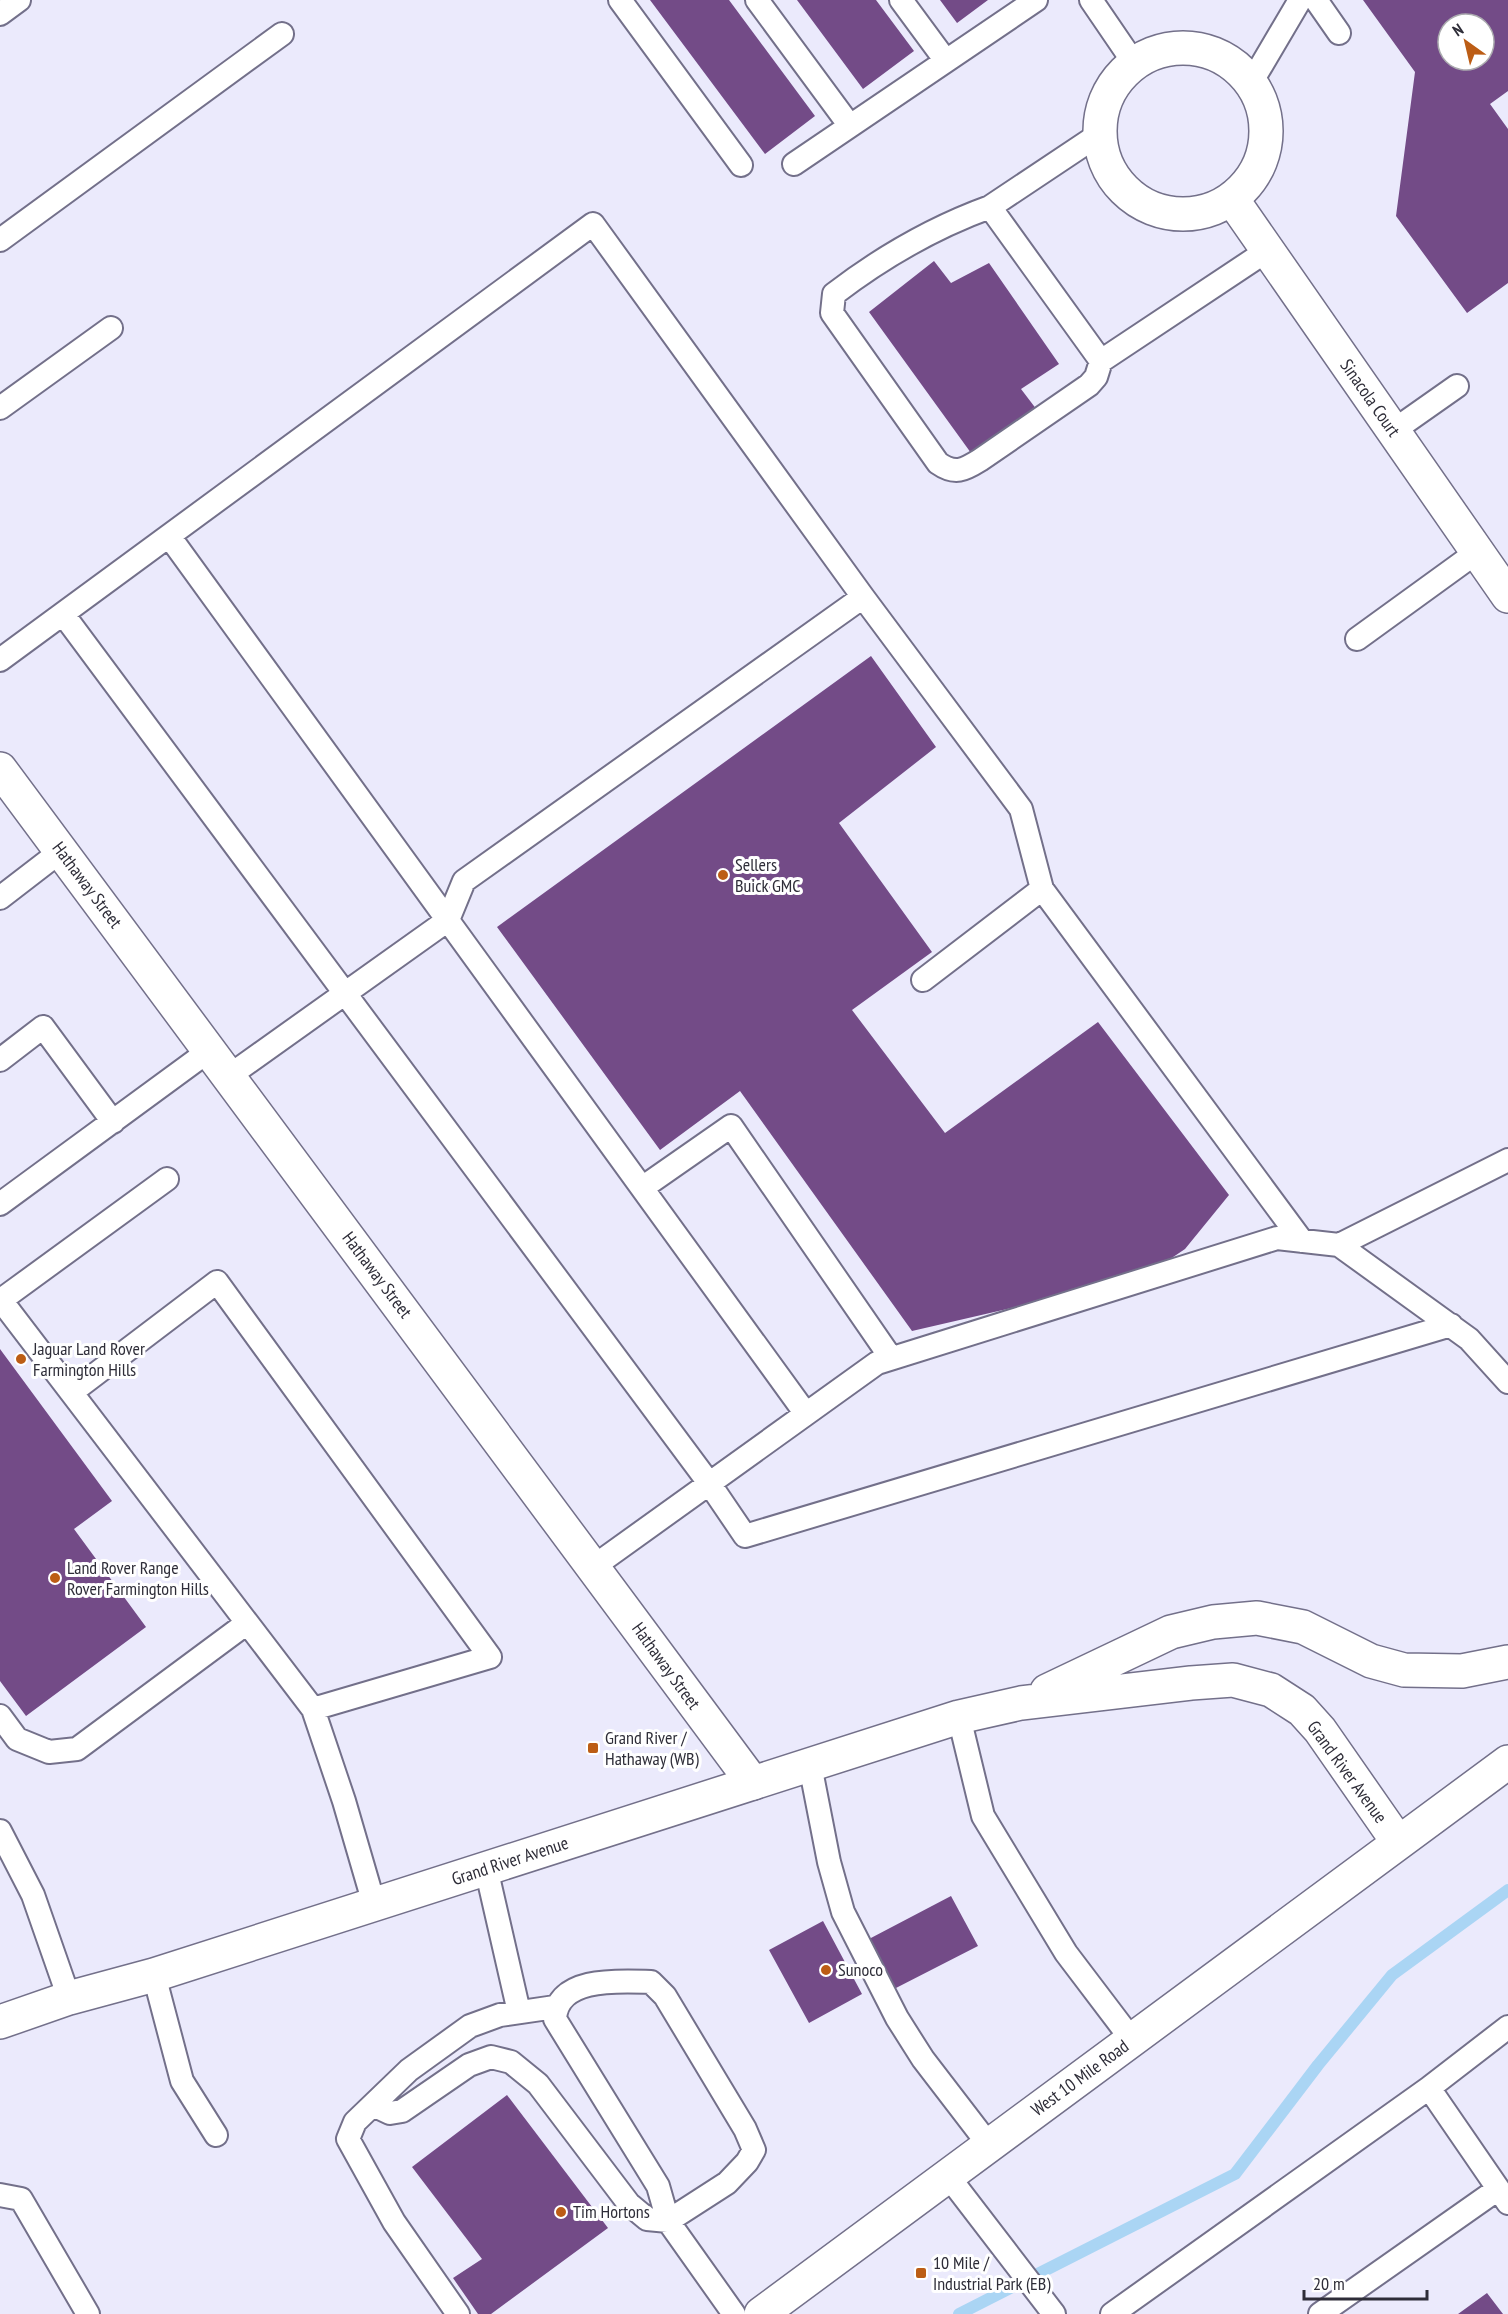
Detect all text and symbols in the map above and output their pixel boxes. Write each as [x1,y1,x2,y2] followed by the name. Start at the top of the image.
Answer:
[1436,12,1496,72] north arrow
[1448,19,1467,40] text: N
[1335,354,1406,441] street label: Sinacola Court
[48,837,127,932] street label: Hathaway Street
[735,853,801,897] place label: Sellers Buick GMC
[716,868,730,882] marker: Sellers Buick GMC
[338,1227,417,1322] street label: Hathaway Street
[32,1337,145,1381] place label: Jaguar Land Rover Farmington Hills
[14,1352,28,1366] marker: Jaguar Land Rover Farmington Hills
[67,1556,209,1600] place label: Land Rover Range Rover Farmington Hills
[48,1571,62,1585] marker: Land Rover Range Rover Farmington Hills
[627,1618,706,1714] street label: Hathaway Street
[1302,1716,1392,1828] street label: Grand River Avenue
[605,1726,700,1770] place label: Grand River / Hathaway (WB)
[586,1741,600,1755] marker: Grand River / Hathaway (WB)
[449,1831,571,1890] street label: Grand River Avenue
[838,1958,883,1981] place label: Sunoco
[819,1963,833,1977] marker: Sunoco
[1026,2034,1133,2121] street label: West 10 Mile Road
[573,2200,650,2223] place label: Tim Hortons
[554,2205,568,2219] marker: Tim Hortons
[933,2251,1051,2295] place label: 10 Mile / Industrial Park (EB)
[1304,2263,1427,2301] scale bar
[914,2266,928,2280] marker: 10 Mile / Industrial Park (EB)
[1313,2272,1345,2295] text: 20 m

